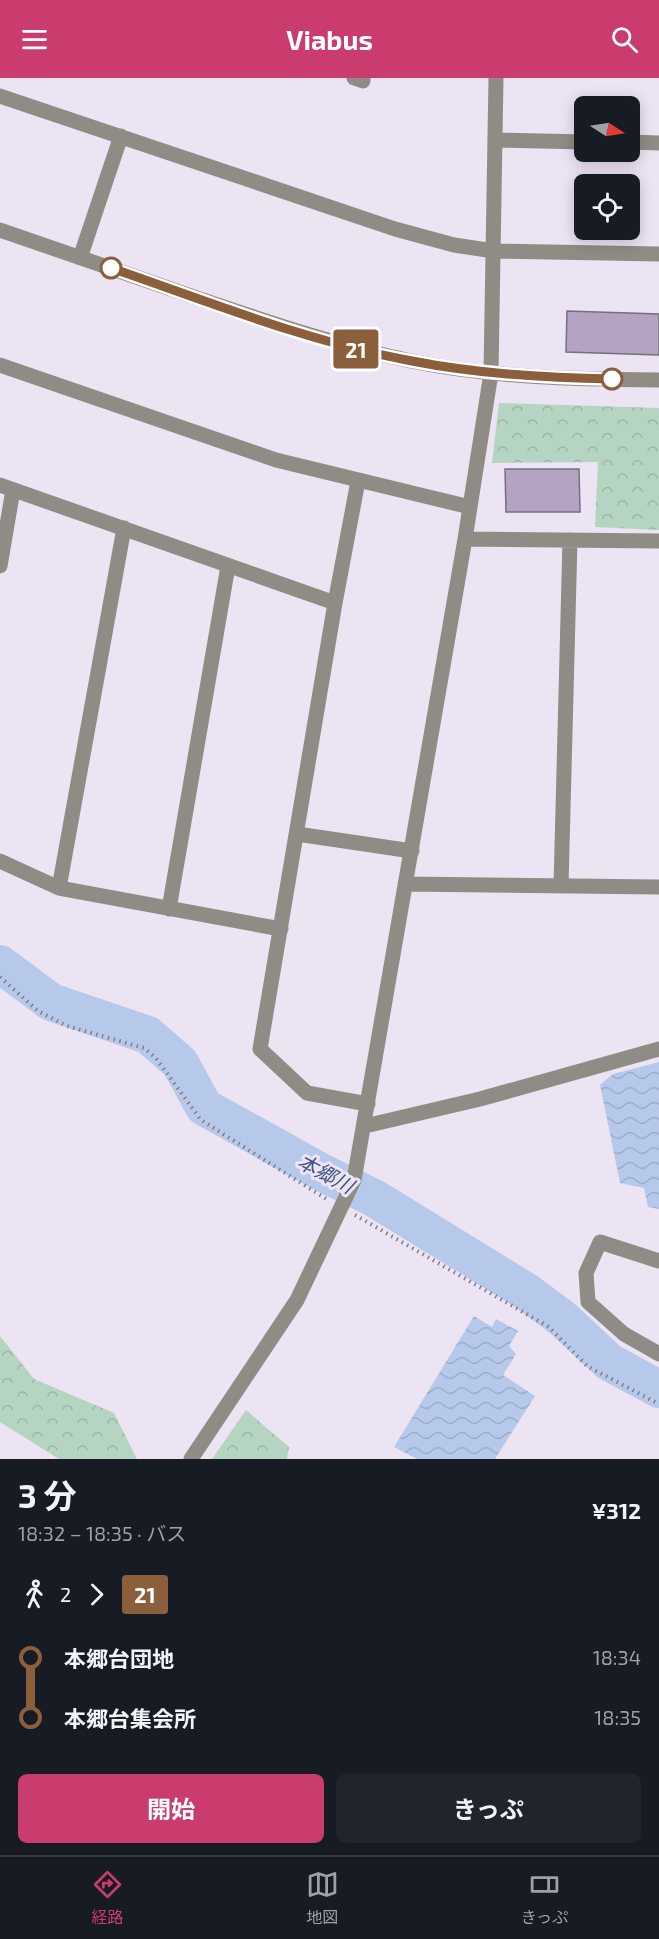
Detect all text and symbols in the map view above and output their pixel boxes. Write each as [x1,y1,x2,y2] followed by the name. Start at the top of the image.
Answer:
[18,23,51,56] icon: menu
[286,23,373,55] text: Viabus
[608,23,641,56] icon: search
[574,96,640,162] north arrow
[574,96,640,240] map controls
[574,174,640,240] button: locate
[100,257,122,279] unlabelled marker
[329,330,383,368] line badge: 21
[345,337,367,362] text: 21
[601,368,623,390] unlabelled marker
[294,1148,360,1199] water label: 本郷川
[18,1475,77,1515] text: 3 分
[592,1497,641,1523] text: ¥312
[18,1521,186,1545] text: 18:32 – 18:35 · バス
[18,1578,51,1611] icon: walk
[80,1578,113,1611] icon: forward
[60,1582,71,1606] text: 2
[134,1582,156,1607] text: 21
[64,1645,174,1671] text: 本郷台団地
[593,1645,641,1669] text: 18:34
[64,1705,196,1731] text: 本郷台集会所
[594,1705,641,1729] text: 18:35
[18,1774,324,1843] button: 開始
[336,1774,641,1843] button: きっぷ
[91,1868,124,1928] tab: 経路
[306,1868,339,1928] tab: 地図
[521,1868,568,1928] tab: きっぷ

